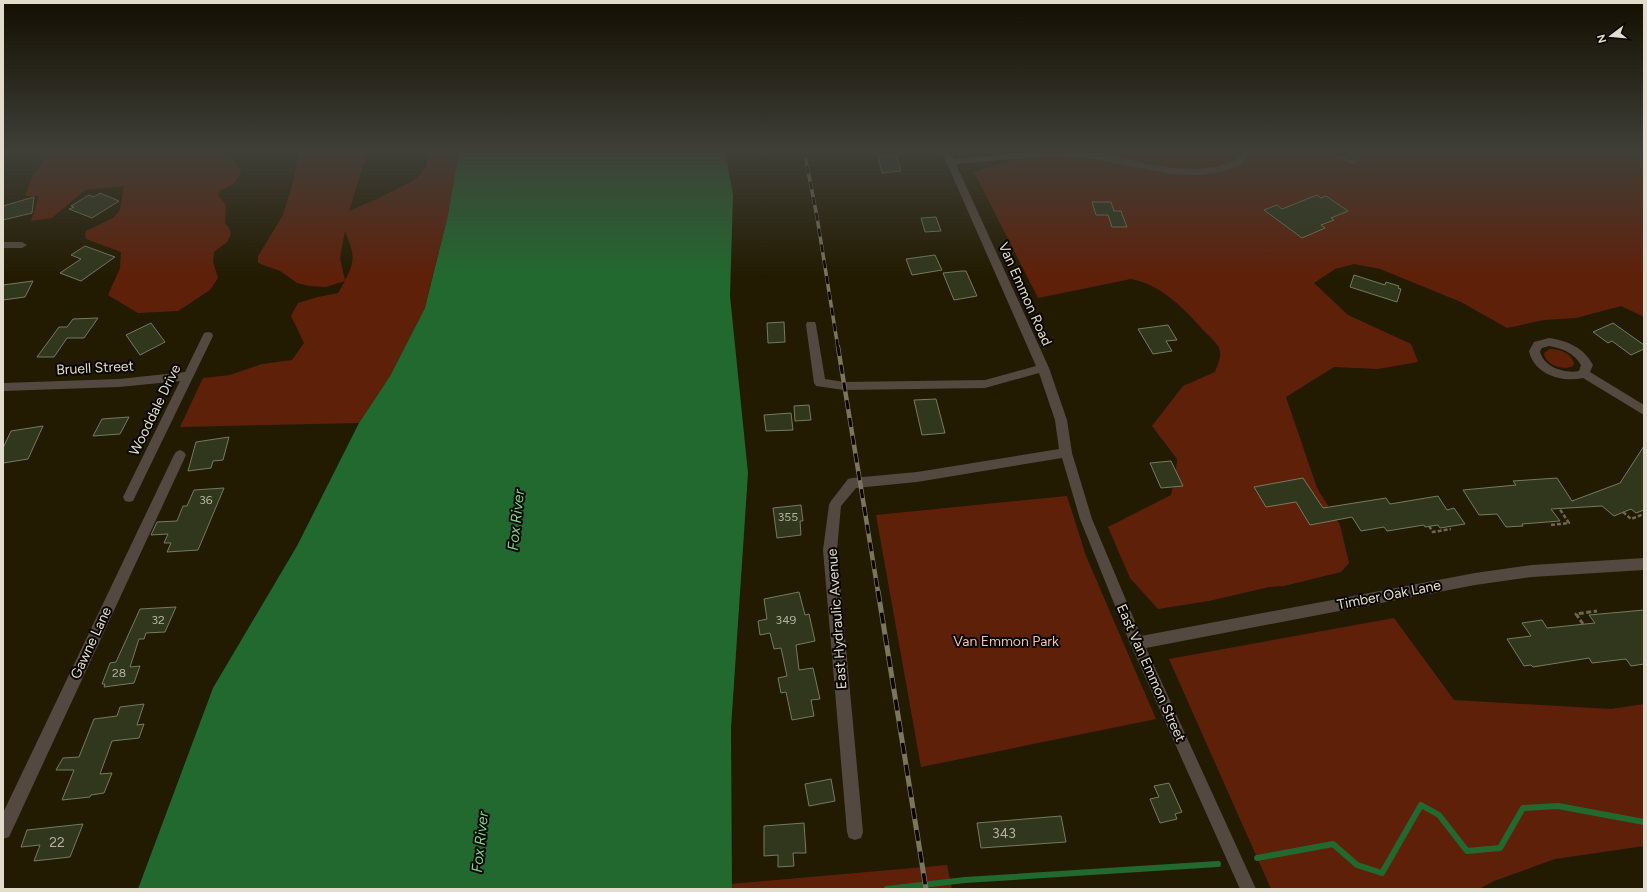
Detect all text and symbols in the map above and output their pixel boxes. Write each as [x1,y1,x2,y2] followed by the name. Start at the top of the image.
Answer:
[1591,16,1631,56] north arrow
[1594,33,1609,45] text: N
[995,240,1055,348] street label: Van Emmon Road
[56,357,134,379] street label: Bruell Street
[126,361,185,458] street label: Wooddale Drive
[504,488,528,551] water label: Fox River
[199,493,213,507] house number: 36
[778,510,798,524] house number: 355
[824,548,850,690] street label: East Hydraulic Avenue
[1336,577,1443,613] street label: Timber Oak Lane
[1113,601,1189,745] street label: East Van Emmon Street
[67,604,115,682] street label: Gawne Lane
[151,613,165,627] house number: 32
[776,613,797,627] house number: 349
[953,633,1059,650] park label: Van Emmon Park
[112,666,126,680] house number: 28
[468,810,492,873] water label: Fox River
[992,825,1016,842] house number: 343
[49,834,65,851] house number: 22

